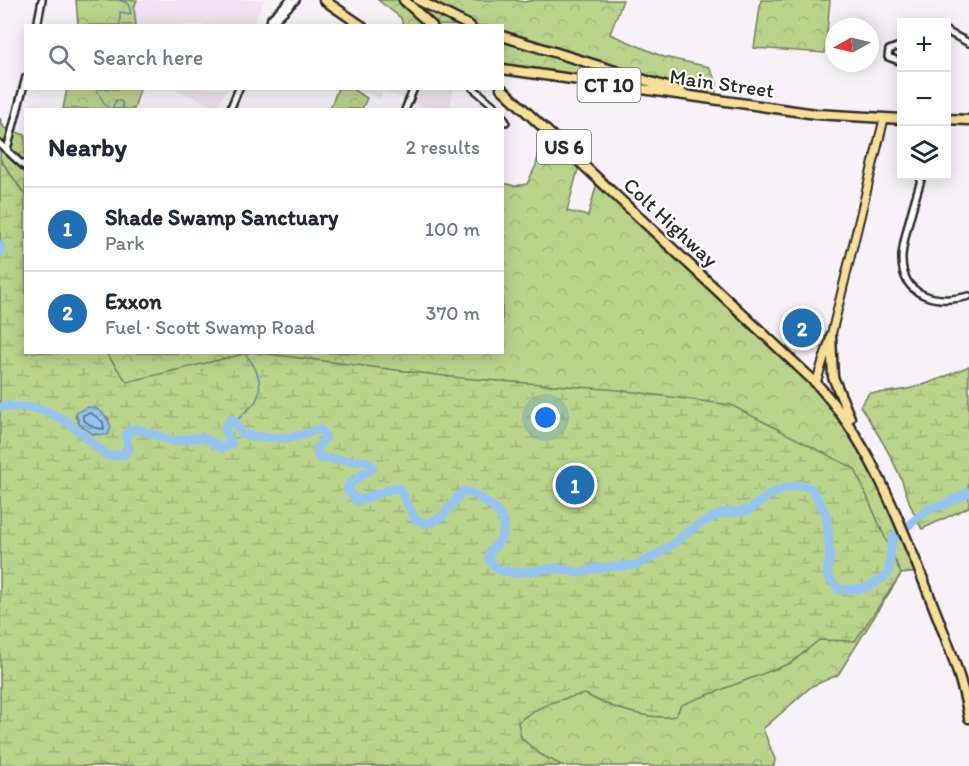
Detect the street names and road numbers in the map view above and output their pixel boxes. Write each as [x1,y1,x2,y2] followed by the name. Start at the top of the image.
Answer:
[668,63,776,103] street label: Main Street
[578,68,640,102] road number: CT 10
[537,130,591,164] road number: US 6
[619,172,723,272] street label: Colt Highway

